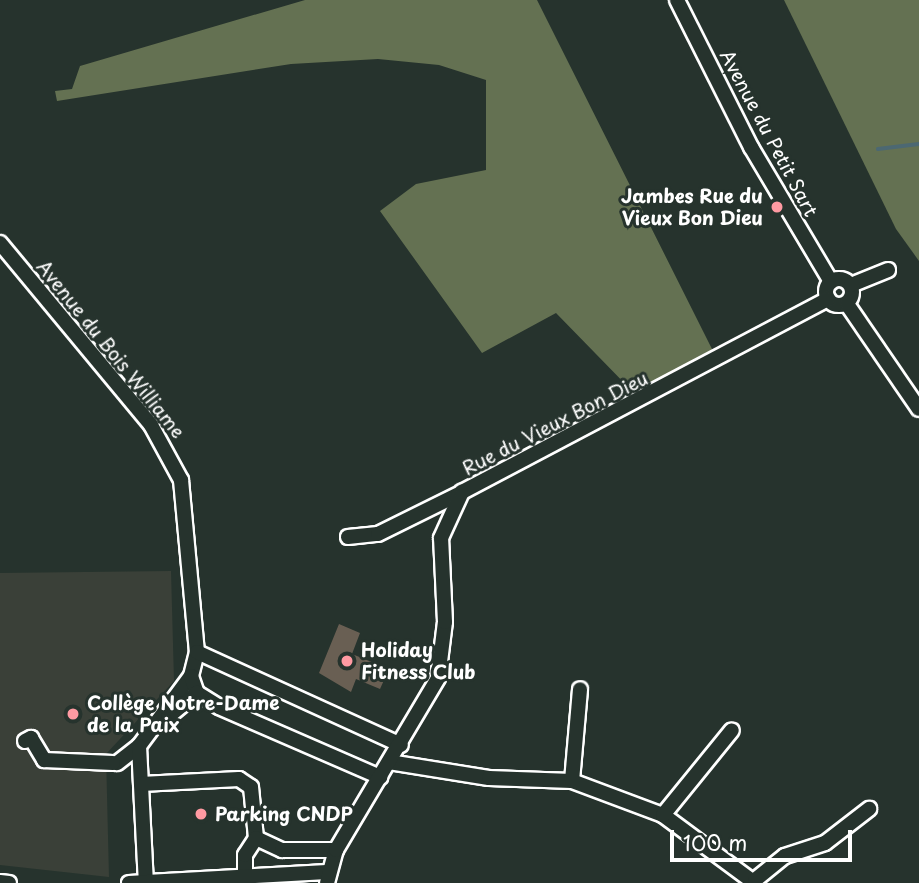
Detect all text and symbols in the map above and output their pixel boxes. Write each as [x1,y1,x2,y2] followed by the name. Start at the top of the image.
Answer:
[715,45,823,221] street label: Avenue du Petit Sart
[618,185,763,229] place label: Jambes Rue du Vieux Bon Dieu
[769,199,785,215] marker: Jambes Rue du Vieux Bon Dieu
[32,255,190,443] street label: Avenue du Bois Williame
[458,366,652,480] street label: Rue du Vieux Bon Dieu
[361,639,476,683] place label: Holiday Fitness Club
[339,653,355,669] marker: Holiday Fitness Club
[87,692,280,736] place label: Collège Notre-Dame de la Paix
[65,706,81,722] marker: Collège Notre-Dame de la Paix
[215,803,354,825] place label: Parking CNDP
[193,806,209,822] marker: Parking CNDP
[674,816,856,860] scale bar
[683,826,747,858] text: 100 m

